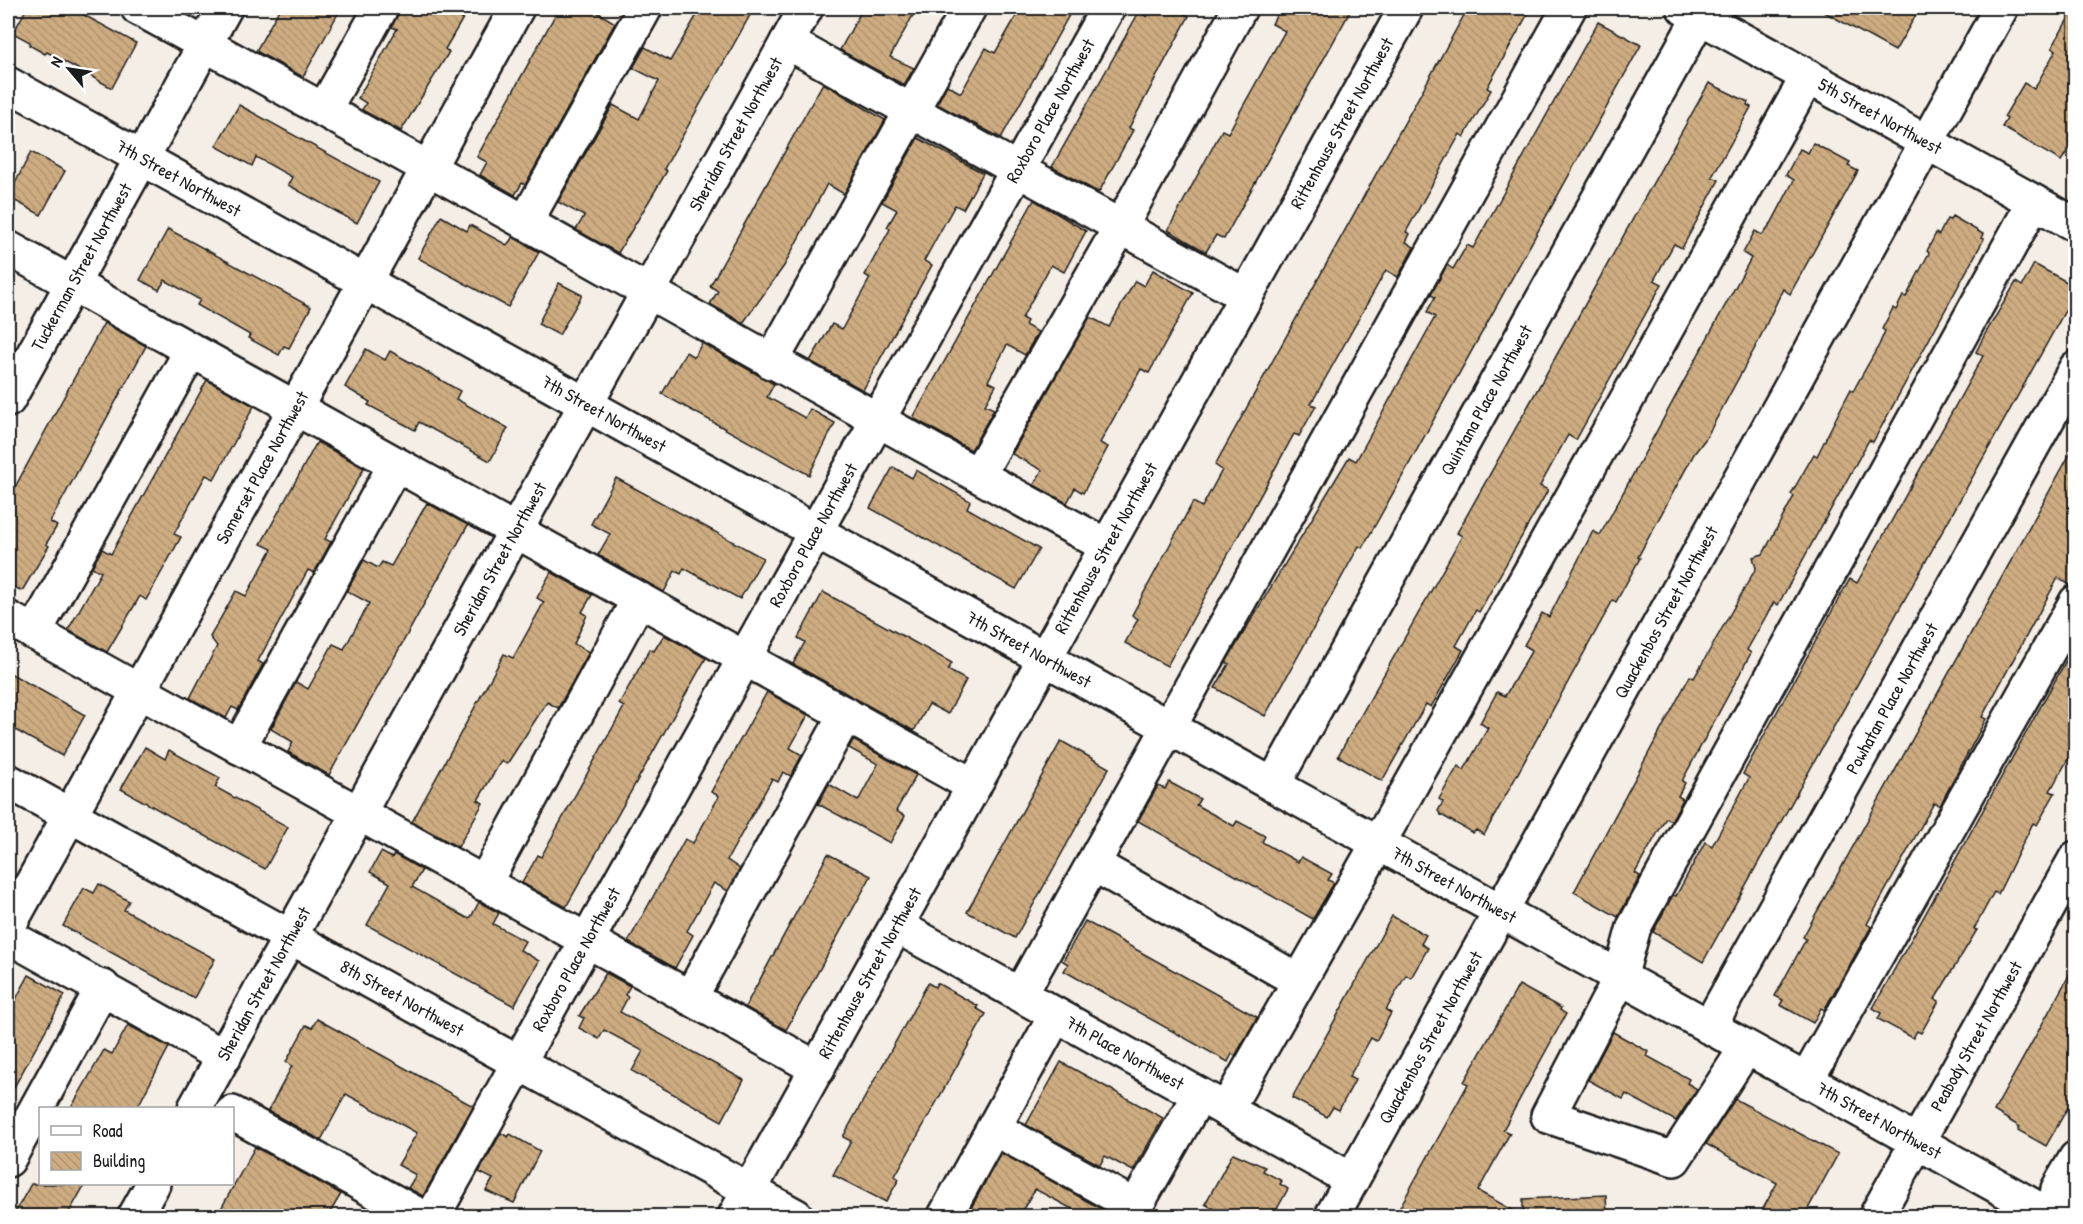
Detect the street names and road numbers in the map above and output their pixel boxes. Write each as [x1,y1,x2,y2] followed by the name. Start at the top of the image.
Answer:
[1284,32,1400,213] street label: Rittenhouse Street Northwest
[1000,33,1101,187] street label: Roxboro Place Northwest
[683,52,789,215] street label: Sheridan Street Northwest
[1814,72,1947,161] street label: 5th Street Northwest
[112,133,246,223] street label: 7th Street Northwest
[25,178,138,355] street label: Tuckerman Street Northwest
[1434,320,1538,480] street label: Quintana Place Northwest
[537,369,672,459] street label: 7th Street Northwest
[209,386,315,549] street label: Somerset Place Northwest
[1048,457,1164,638] street label: Rittenhouse Street Northwest
[763,458,864,611] street label: Roxboro Place Northwest
[447,477,553,640] street label: Sheridan Street Northwest
[1608,521,1724,703] street label: Quackenbos Street Northwest
[962,605,1097,694] street label: 7th Street Northwest
[1839,617,1944,778] street label: Powhatan Place Northwest
[1387,840,1522,930] street label: 7th Street Northwest
[526,882,627,1036] street label: Roxboro Place Northwest
[812,882,928,1063] street label: Rittenhouse Street Northwest
[211,901,317,1065] street label: Sheridan Street Northwest
[1372,946,1489,1128] street label: Quackenbos Street Northwest
[336,954,469,1043] street label: 8th Street Northwest
[1924,955,2028,1116] street label: Peabody Street Northwest
[1061,1010,1189,1096] street label: 7th Place Northwest
[1812,1076,1947,1165] street label: 7th Street Northwest

